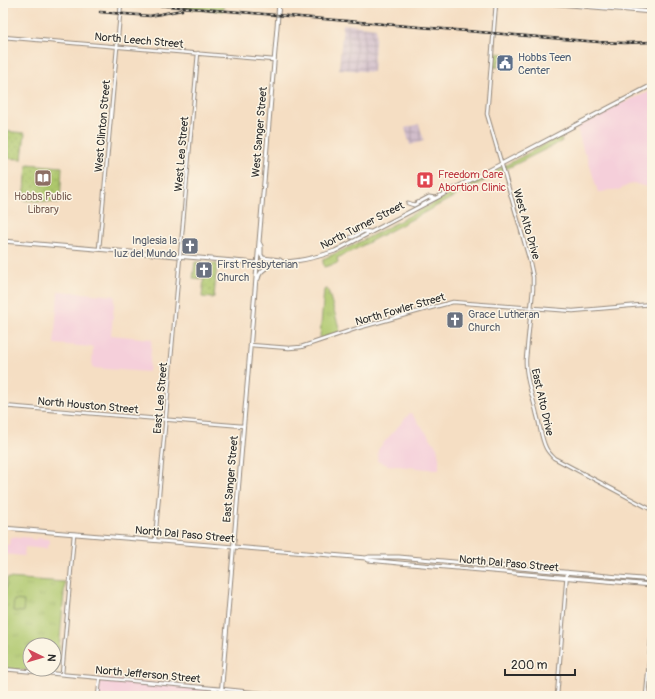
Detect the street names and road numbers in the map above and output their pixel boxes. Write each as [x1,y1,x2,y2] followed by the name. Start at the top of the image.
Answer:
[94,30,185,51] street label: North Leech Street
[92,79,113,173] street label: West Clinton Street
[249,86,270,178] street label: West Sanger Street
[172,115,191,192] street label: West Lea Street
[510,187,543,261] street label: West Alto Drive
[318,198,407,252] street label: North Turner Street
[354,290,447,329] street label: North Fowler Street
[151,361,170,434] street label: East Lea Street
[528,367,557,438] street label: East Alto Drive
[37,395,140,416] street label: North Houston Street
[220,435,241,523] street label: East Sanger Street
[135,524,236,545] street label: North Dal Paso Street
[459,553,560,574] street label: North Dal Paso Street
[95,663,202,686] street label: North Jefferson Street

